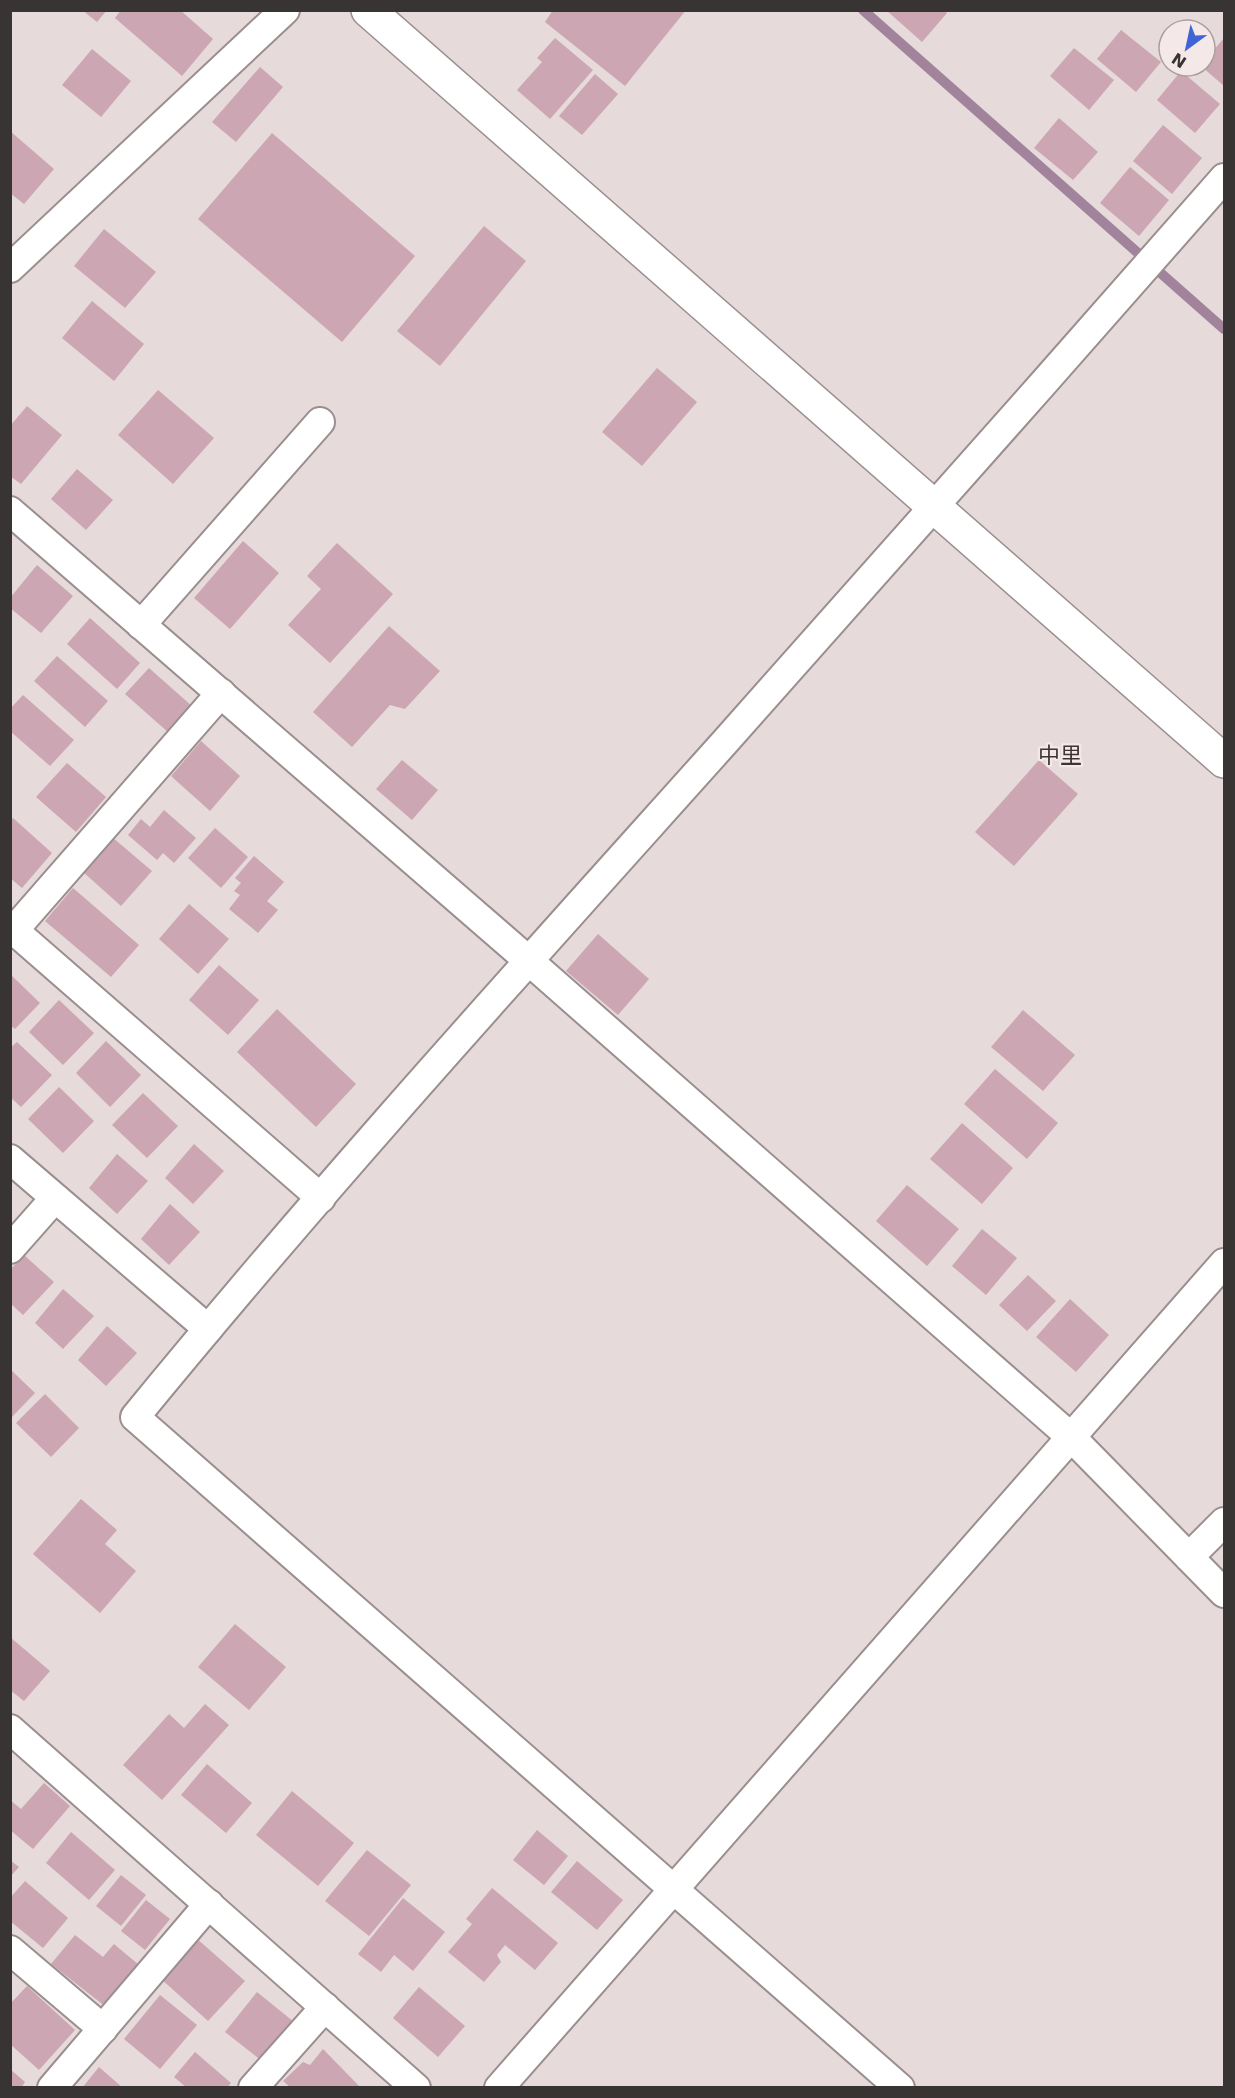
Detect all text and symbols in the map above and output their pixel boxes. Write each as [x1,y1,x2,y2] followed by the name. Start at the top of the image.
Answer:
[1157,18,1217,78] north arrow
[1168,49,1190,72] text: N
[1038,743,1082,768] district label: 中里

